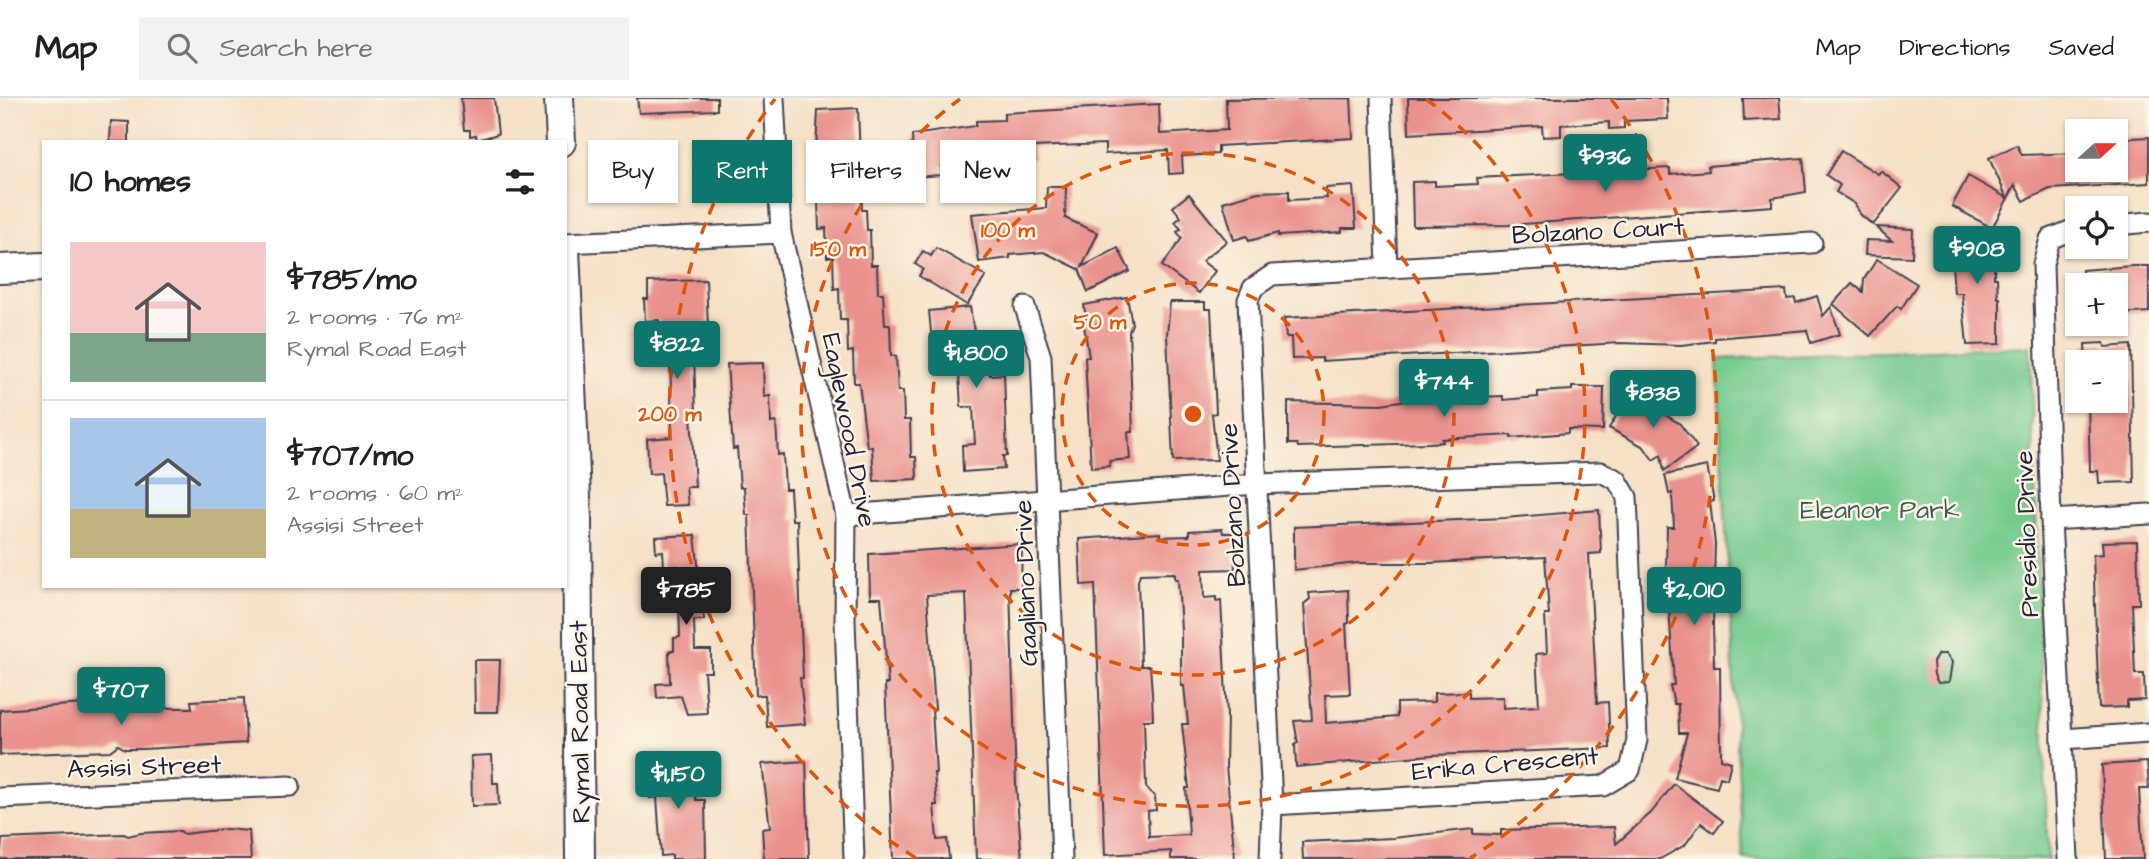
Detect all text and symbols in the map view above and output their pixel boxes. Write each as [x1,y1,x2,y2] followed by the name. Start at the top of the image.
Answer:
[139,17,629,80] search box
[35,25,97,71] text: Map
[163,29,201,67] icon: search
[219,30,373,66] text: Search here
[1816,31,1861,65] text: Map
[1899,31,2011,65] text: Directions
[2049,31,2114,65] text: Saved
[2065,119,2128,182] north arrow
[2065,119,2128,413] map controls
[1564,134,1646,194] pin: $936
[588,140,678,203] chip: Buy
[692,140,792,203] chip: Rent
[806,140,926,203] chip: Filters
[940,140,1036,203] chip: New
[1579,141,1631,173] text: $936
[70,161,191,203] text: 10 homes
[501,163,539,201] icon: filters
[2065,196,2128,259] button: locate
[1511,208,1686,253] street label: Bolzano Court
[981,216,1036,245] text: 100 m
[1936,226,2018,286] pin: $908
[1949,233,2005,265] text: $908
[810,235,866,264] text: 150 m
[287,259,417,301] text: $785/mo
[126,270,210,354] icon: home
[2065,273,2128,336] button: +
[287,301,463,333] text: 2 rooms · 76 m²
[1074,308,1127,337] text: 50 m
[636,322,718,381] pin: $822
[650,328,704,360] text: $822
[811,330,885,531] street label: Eaglewood Drive
[919,330,1033,390] pin: $1,800
[287,333,467,365] text: Rymal Road East
[944,337,1008,369] text: $1,800
[2065,350,2128,413] button: −
[1403,360,1485,419] pin: $744
[1415,366,1473,398] text: $744
[1612,370,1694,430] pin: $838
[1626,377,1680,409] text: $838
[637,400,702,429] text: 200 m
[1181,402,1205,426] centre of rings
[1211,422,1255,588] street label: Bolzano Drive
[287,435,413,477] text: $707/mo
[126,446,210,530] icon: home
[2006,450,2048,618] street label: Presidio Drive
[287,477,464,509] text: 2 rooms · 60 m²
[1800,492,1960,528] park label: Eleanor Park
[1005,499,1049,667] street label: Gagliano Drive
[287,509,424,541] text: Assisi Street
[645,568,727,627] pin: $785
[1637,568,1751,627] pin: $2,010
[657,574,715,606] text: $785
[1663,574,1725,606] text: $2,010
[560,620,602,824] street label: Rymal Road East
[80,668,162,727] pin: $707
[93,674,149,706] text: $707
[1410,738,1600,790] street label: Erika Crescent
[66,746,222,788] street label: Assisi Street
[621,752,735,811] pin: $1,150
[651,758,705,790] text: $1,150

